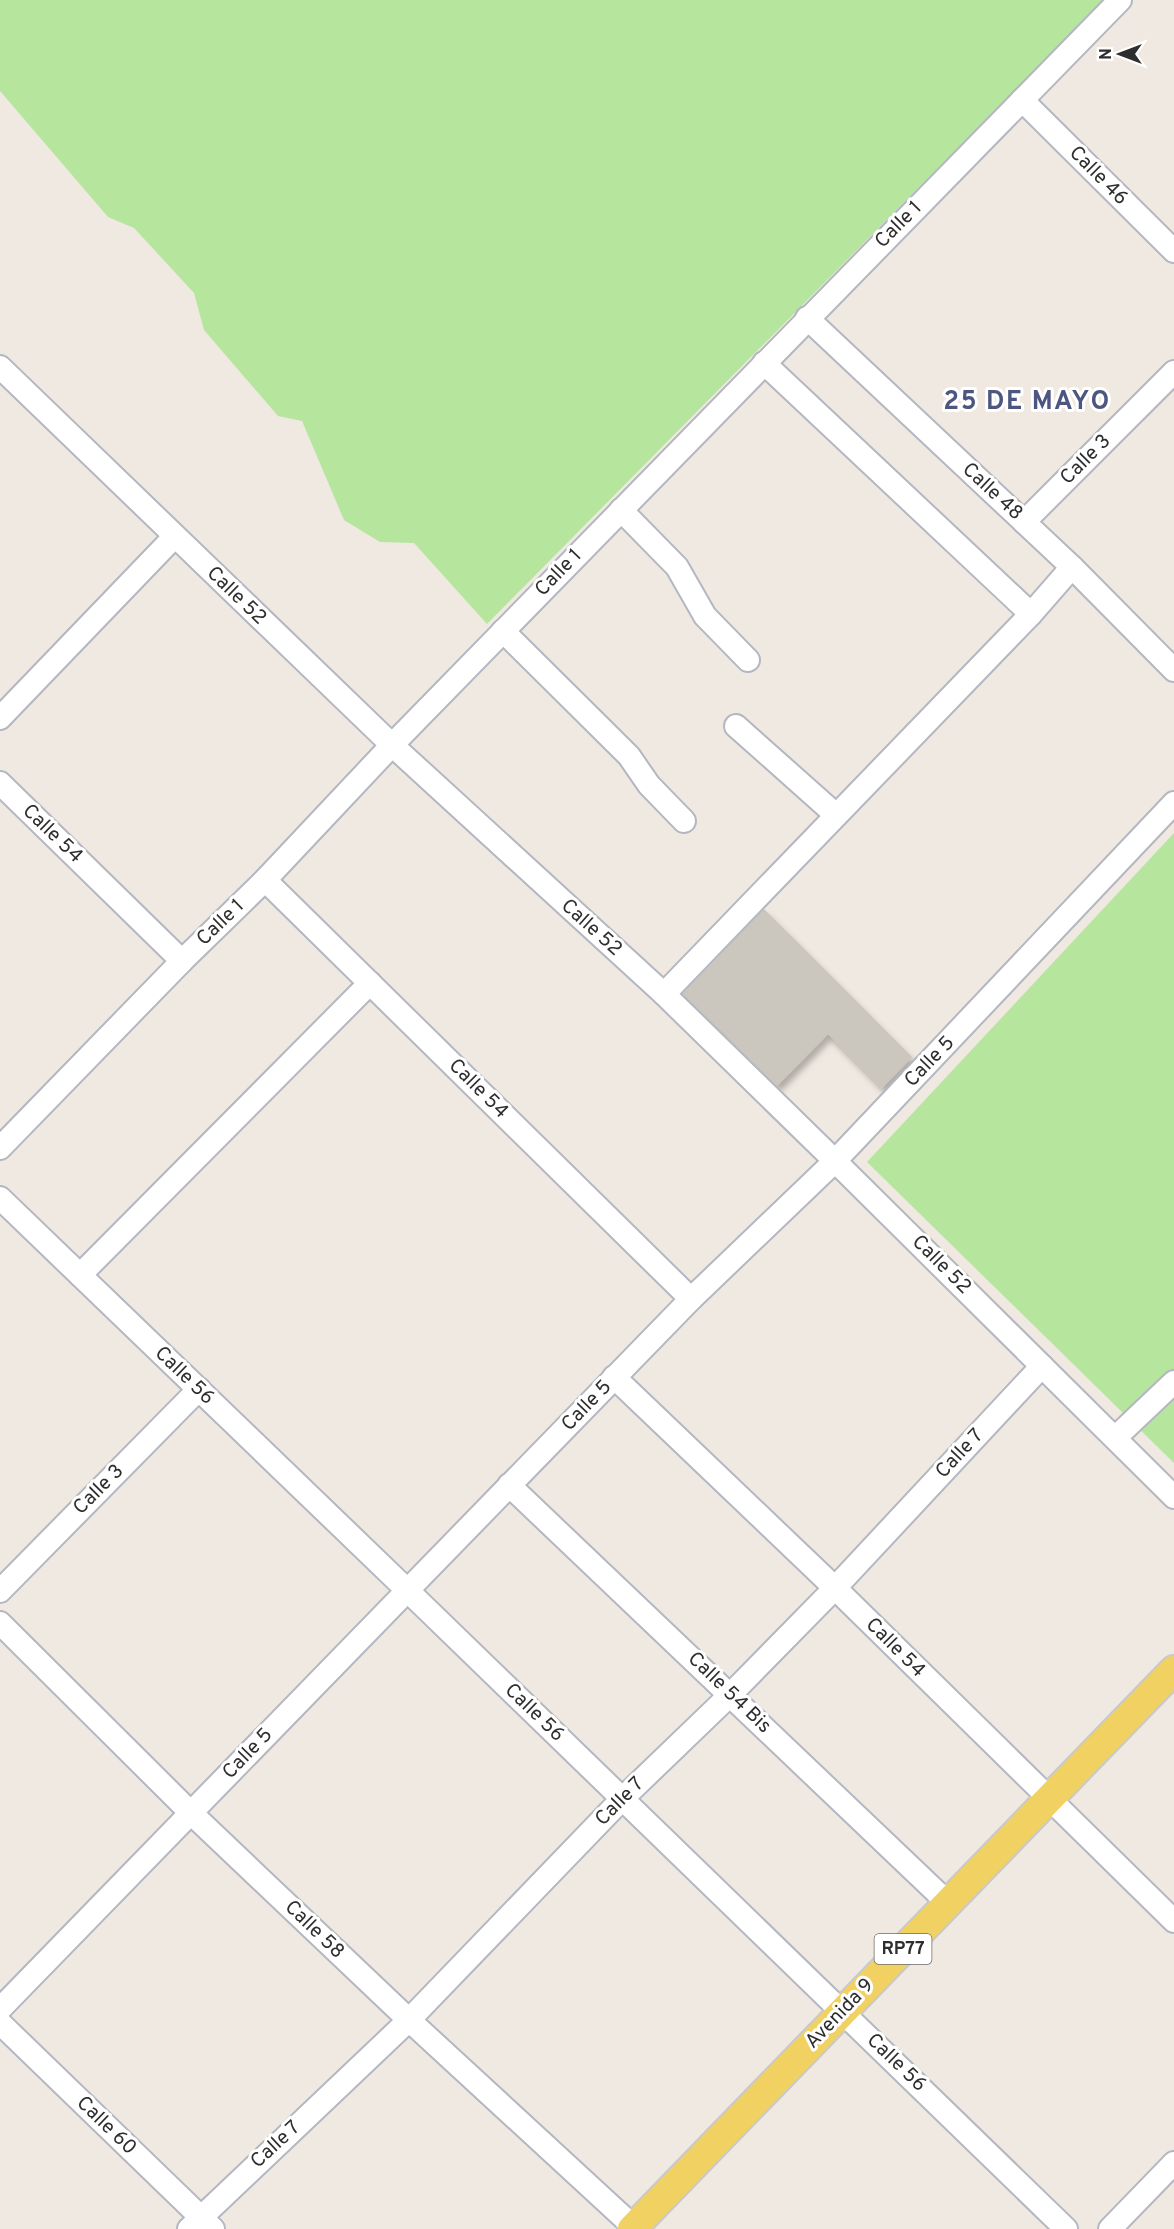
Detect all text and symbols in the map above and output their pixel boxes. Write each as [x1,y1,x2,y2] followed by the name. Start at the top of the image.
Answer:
[1090,24,1150,84] north arrow
[1097,48,1117,60] text: N
[1063,141,1133,211] street label: Calle 46
[870,196,928,254] street label: Calle 1
[943,386,1111,419] district label: 25 DE MAYO
[1055,429,1117,491] street label: Calle 3
[956,457,1028,527] street label: Calle 48
[530,544,588,602] street label: Calle 1
[200,561,272,631] street label: Calle 52
[16,799,88,869] street label: Calle 54
[192,894,250,952] street label: Calle 1
[555,894,627,962] street label: Calle 52
[899,1031,961,1093] street label: Calle 5
[442,1053,514,1125] street label: Calle 54
[906,1230,976,1300] street label: Calle 52
[148,1341,220,1411] street label: Calle 56
[556,1375,618,1437] street label: Calle 5
[930,1424,990,1484] street label: Calle 7
[68,1459,130,1521] street label: Calle 3
[859,1612,931,1684] street label: Calle 54
[682,1647,776,1739] street label: Calle 54 Bis
[498,1678,570,1748] street label: Calle 56
[217,1723,279,1785] street label: Calle 5
[590,1772,650,1832] street label: Calle 7
[278,1895,350,1965] street label: Calle 58
[874,1934,932,1964] road number: RP77
[800,1973,880,2055] street label: Avenida 9
[860,2028,932,2098] street label: Calle 56
[70,2091,142,2161] street label: Calle 60
[246,2115,306,2175] street label: Calle 7

